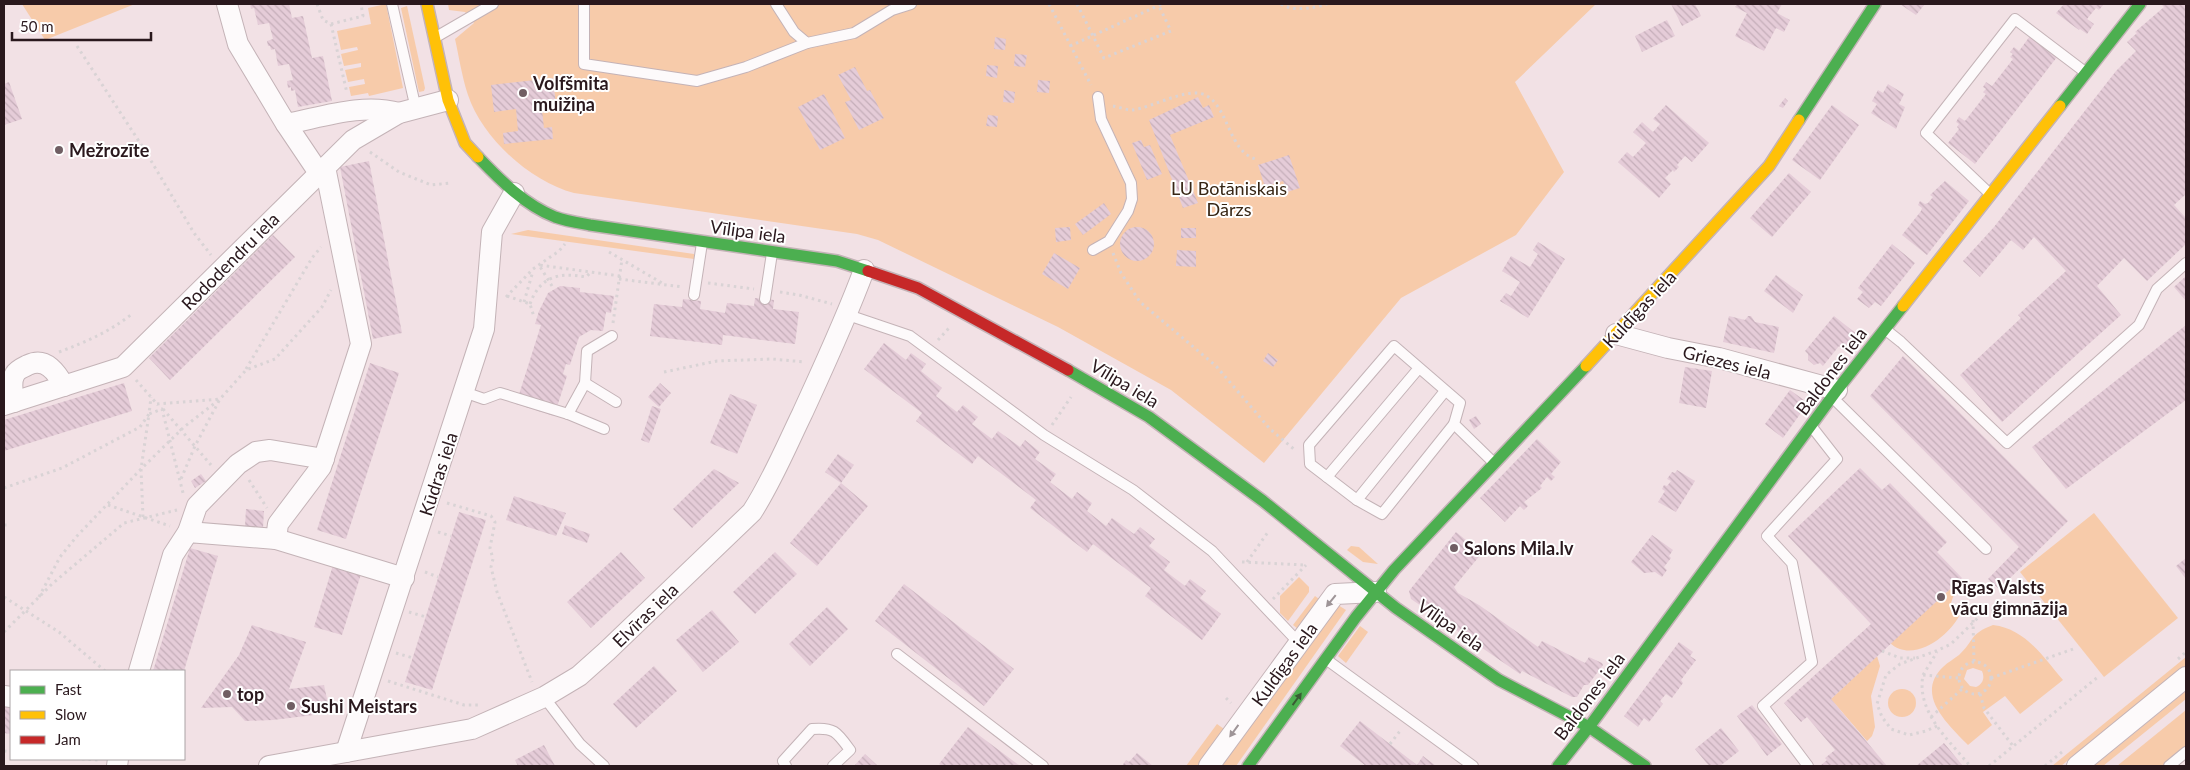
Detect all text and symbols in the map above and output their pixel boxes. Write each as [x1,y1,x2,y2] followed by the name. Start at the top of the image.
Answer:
[12,10,151,42] scale bar
[20,17,54,35] text: 50 m
[532,72,609,115] place label: Volfšmita muižiņa
[517,87,529,99] marker: Volfšmita muižiņa
[69,139,150,161] place label: Mežrozīte
[53,144,65,156] marker: Mežrozīte
[1171,177,1287,220] park label: LU Botāniskais Dārzs
[177,208,283,314] street label: Rododendru iela
[709,215,787,247] street label: Vīlipa iela
[1598,266,1680,352] street label: Kuldīgas iela
[1791,323,1871,419] street label: Baldones iela
[1681,340,1773,384] street label: Griezes iela
[1087,354,1163,412] street label: Vīlipa iela
[414,430,462,518] street label: Kūdras iela
[1464,537,1574,559] place label: Salons Mila.lv
[1448,542,1460,554] marker: Salons Mila.lv
[1951,576,2068,619] place label: Rīgas Valsts vācu ģimnāzija
[608,578,682,652] street label: Elvīras iela
[1935,591,1947,603] marker: Rīgas Valsts vācu ģimnāzija
[1325,594,1336,607] one-way arrow
[1414,594,1488,656] street label: Vīlipa iela
[1246,618,1322,710] street label: Kuldīgas iela
[1549,648,1629,744] street label: Baldones iela
[10,670,185,760] legend
[55,680,82,698] text: Fast
[237,683,264,705] place label: top
[221,688,233,700] marker: top
[1292,692,1302,706] one-way arrow
[301,695,417,717] place label: Sushi Meistars
[285,700,297,712] marker: Sushi Meistars
[55,705,87,723] text: Slow
[1229,724,1239,738] one-way arrow
[55,730,81,748] text: Jam

